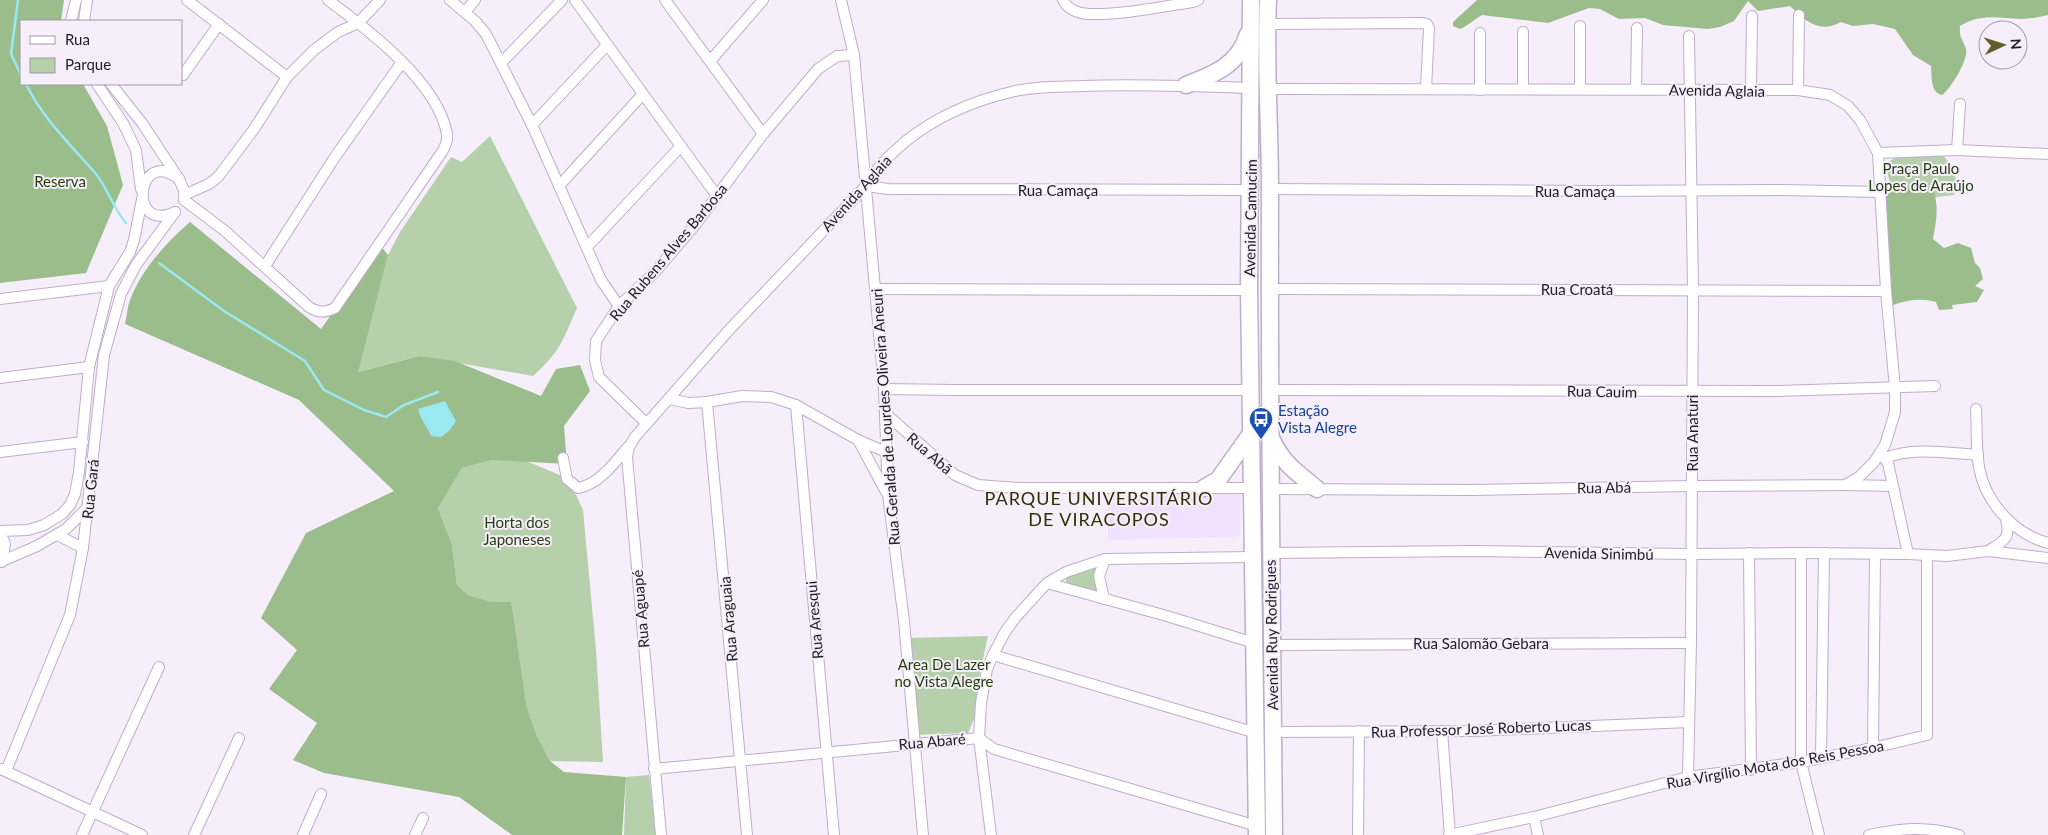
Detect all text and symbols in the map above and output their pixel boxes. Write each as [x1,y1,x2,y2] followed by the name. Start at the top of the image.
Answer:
[20,20,182,85] legend
[1978,20,2028,70] north arrow
[65,30,90,48] text: Rua
[2008,38,2025,50] text: N
[65,55,111,73] text: Parque
[1669,80,1765,100] street label: Avenida Aglaia
[817,151,895,235] street label: Avenida Aglaia
[1240,159,1260,277] street label: Avenida Camucim
[1868,159,1974,194] park label: Praça Paulo Lopes de Araújo
[34,172,86,190] park label: Reserva
[605,180,731,324] street label: Rua Rubens Alves Barbosa
[1018,181,1098,199] street label: Rua Camaça
[1535,182,1615,200] street label: Rua Camaça
[1541,280,1613,298] street label: Rua Croatá
[867,288,903,546] street label: Rua Geralda de Lourdes Oliveira Aneuri
[1567,381,1637,401] street label: Rua Cauim
[1683,395,1701,471] street label: Rua Anaturi
[1278,401,1357,436] place label: Estação Vista Alegre
[1248,406,1274,440] bus stop icon: Estação Vista Alegre
[904,428,956,478] street label: Rua Abã
[78,458,102,520] street label: Rua Gará
[1577,478,1631,496] street label: Rua Abá
[985,487,1213,530] district label: PARQUE UNIVERSITÁRIO DE VIRACOPOS
[483,513,551,548] park label: Horta dos Japoneses
[1544,543,1654,563] street label: Avenida Sinimbú
[1261,559,1281,711] street label: Avenida Ruy Rodrigues
[628,569,652,649] street label: Rua Aguapé
[715,575,741,663] street label: Rua Araguaia
[802,580,826,660] street label: Rua Aresqui
[1413,634,1549,652] street label: Rua Salomão Gebara
[894,655,994,690] park label: Area De Lazer no Vista Alegre
[1370,715,1592,741] street label: Rua Professor José Roberto Lucas
[898,729,966,753] street label: Rua Abaré
[1665,736,1885,792] street label: Rua Virgílio Mota dos Reis Pessoa

